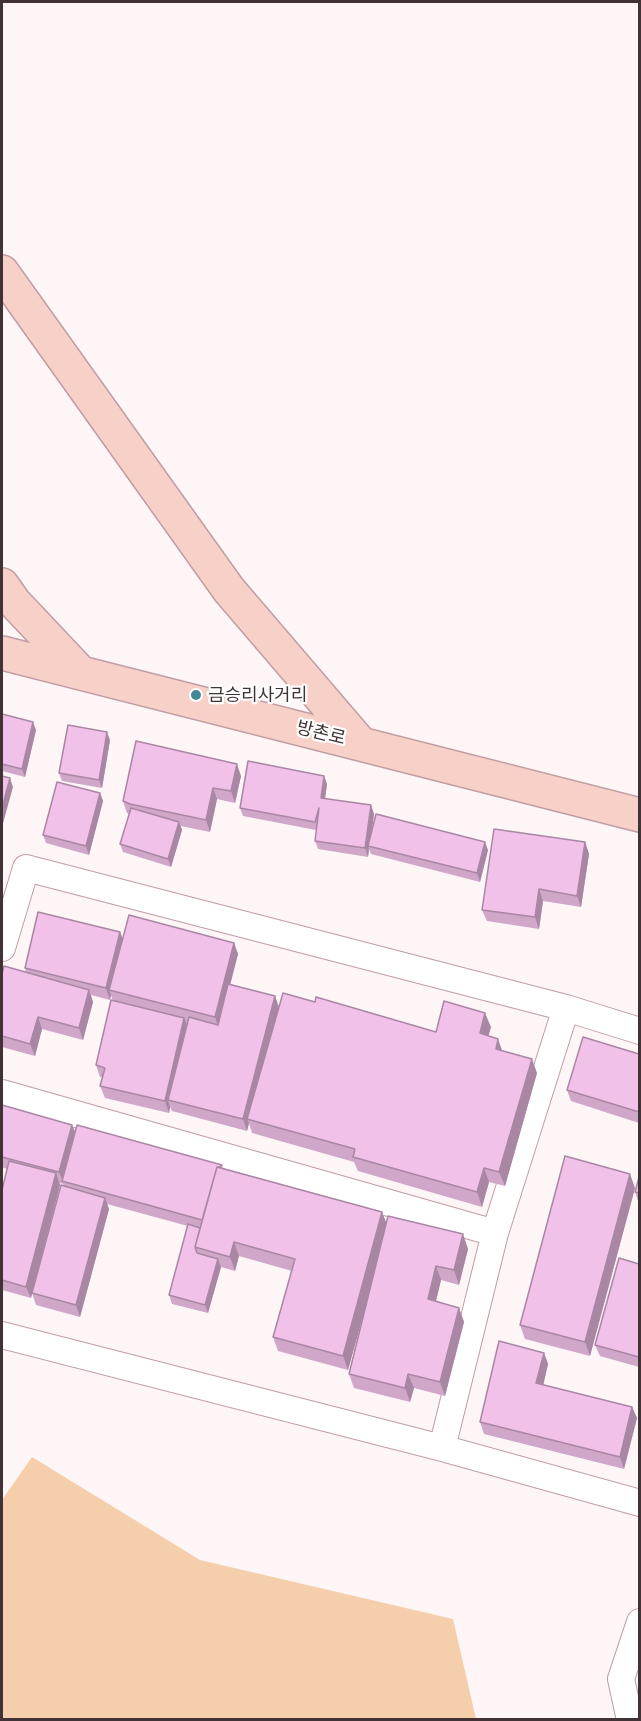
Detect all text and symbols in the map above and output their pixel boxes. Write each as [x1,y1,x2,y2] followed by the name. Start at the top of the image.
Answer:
[208,684,307,706] place label: 금승리사거리
[189,688,203,702] marker: 금승리사거리
[294,717,348,749] street label: 방촌로

